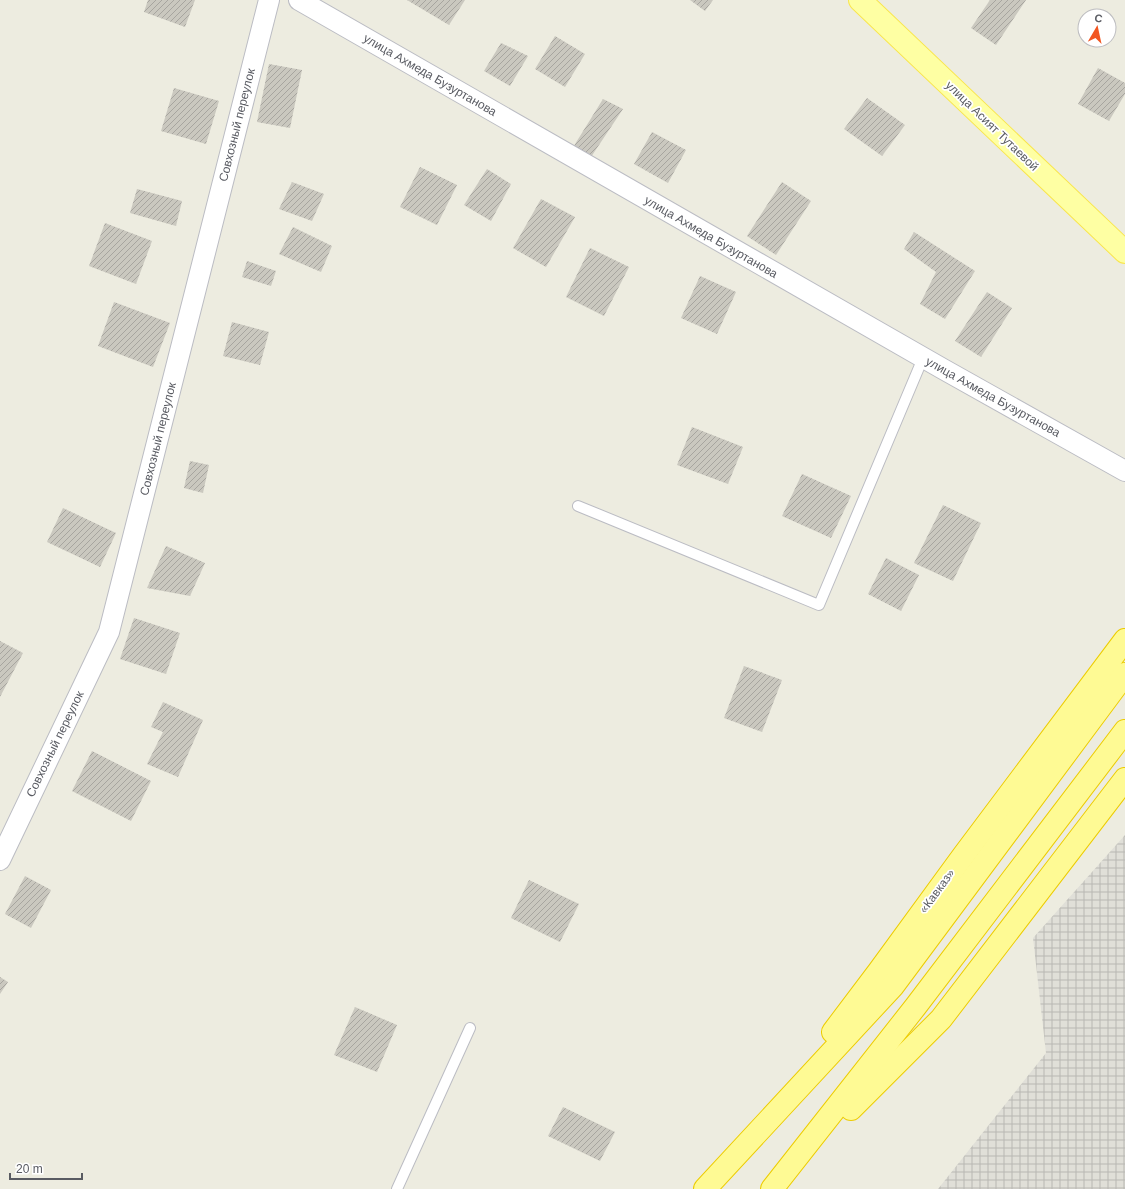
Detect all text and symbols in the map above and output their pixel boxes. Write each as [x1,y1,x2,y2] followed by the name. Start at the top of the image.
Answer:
[1077,8,1117,48] north arrow
[1094,12,1103,25] text: С
[361,31,499,119] street label: улица Ахмеда Бузуртанова
[216,66,258,183] street label: Совхозный переулок
[943,78,1041,174] street label: улица Асият Тутаевой
[642,193,780,281] street label: улица Ахмеда Бузуртанова
[923,354,1063,440] street label: улица Ахмеда Бузуртанова
[137,380,179,497] street label: Совхозный переулок
[23,688,87,799] street label: Совхозный переулок
[916,866,958,916] street label: «Кавказ»
[10,1155,82,1181] scale bar
[16,1162,43,1176] text: 20 m

